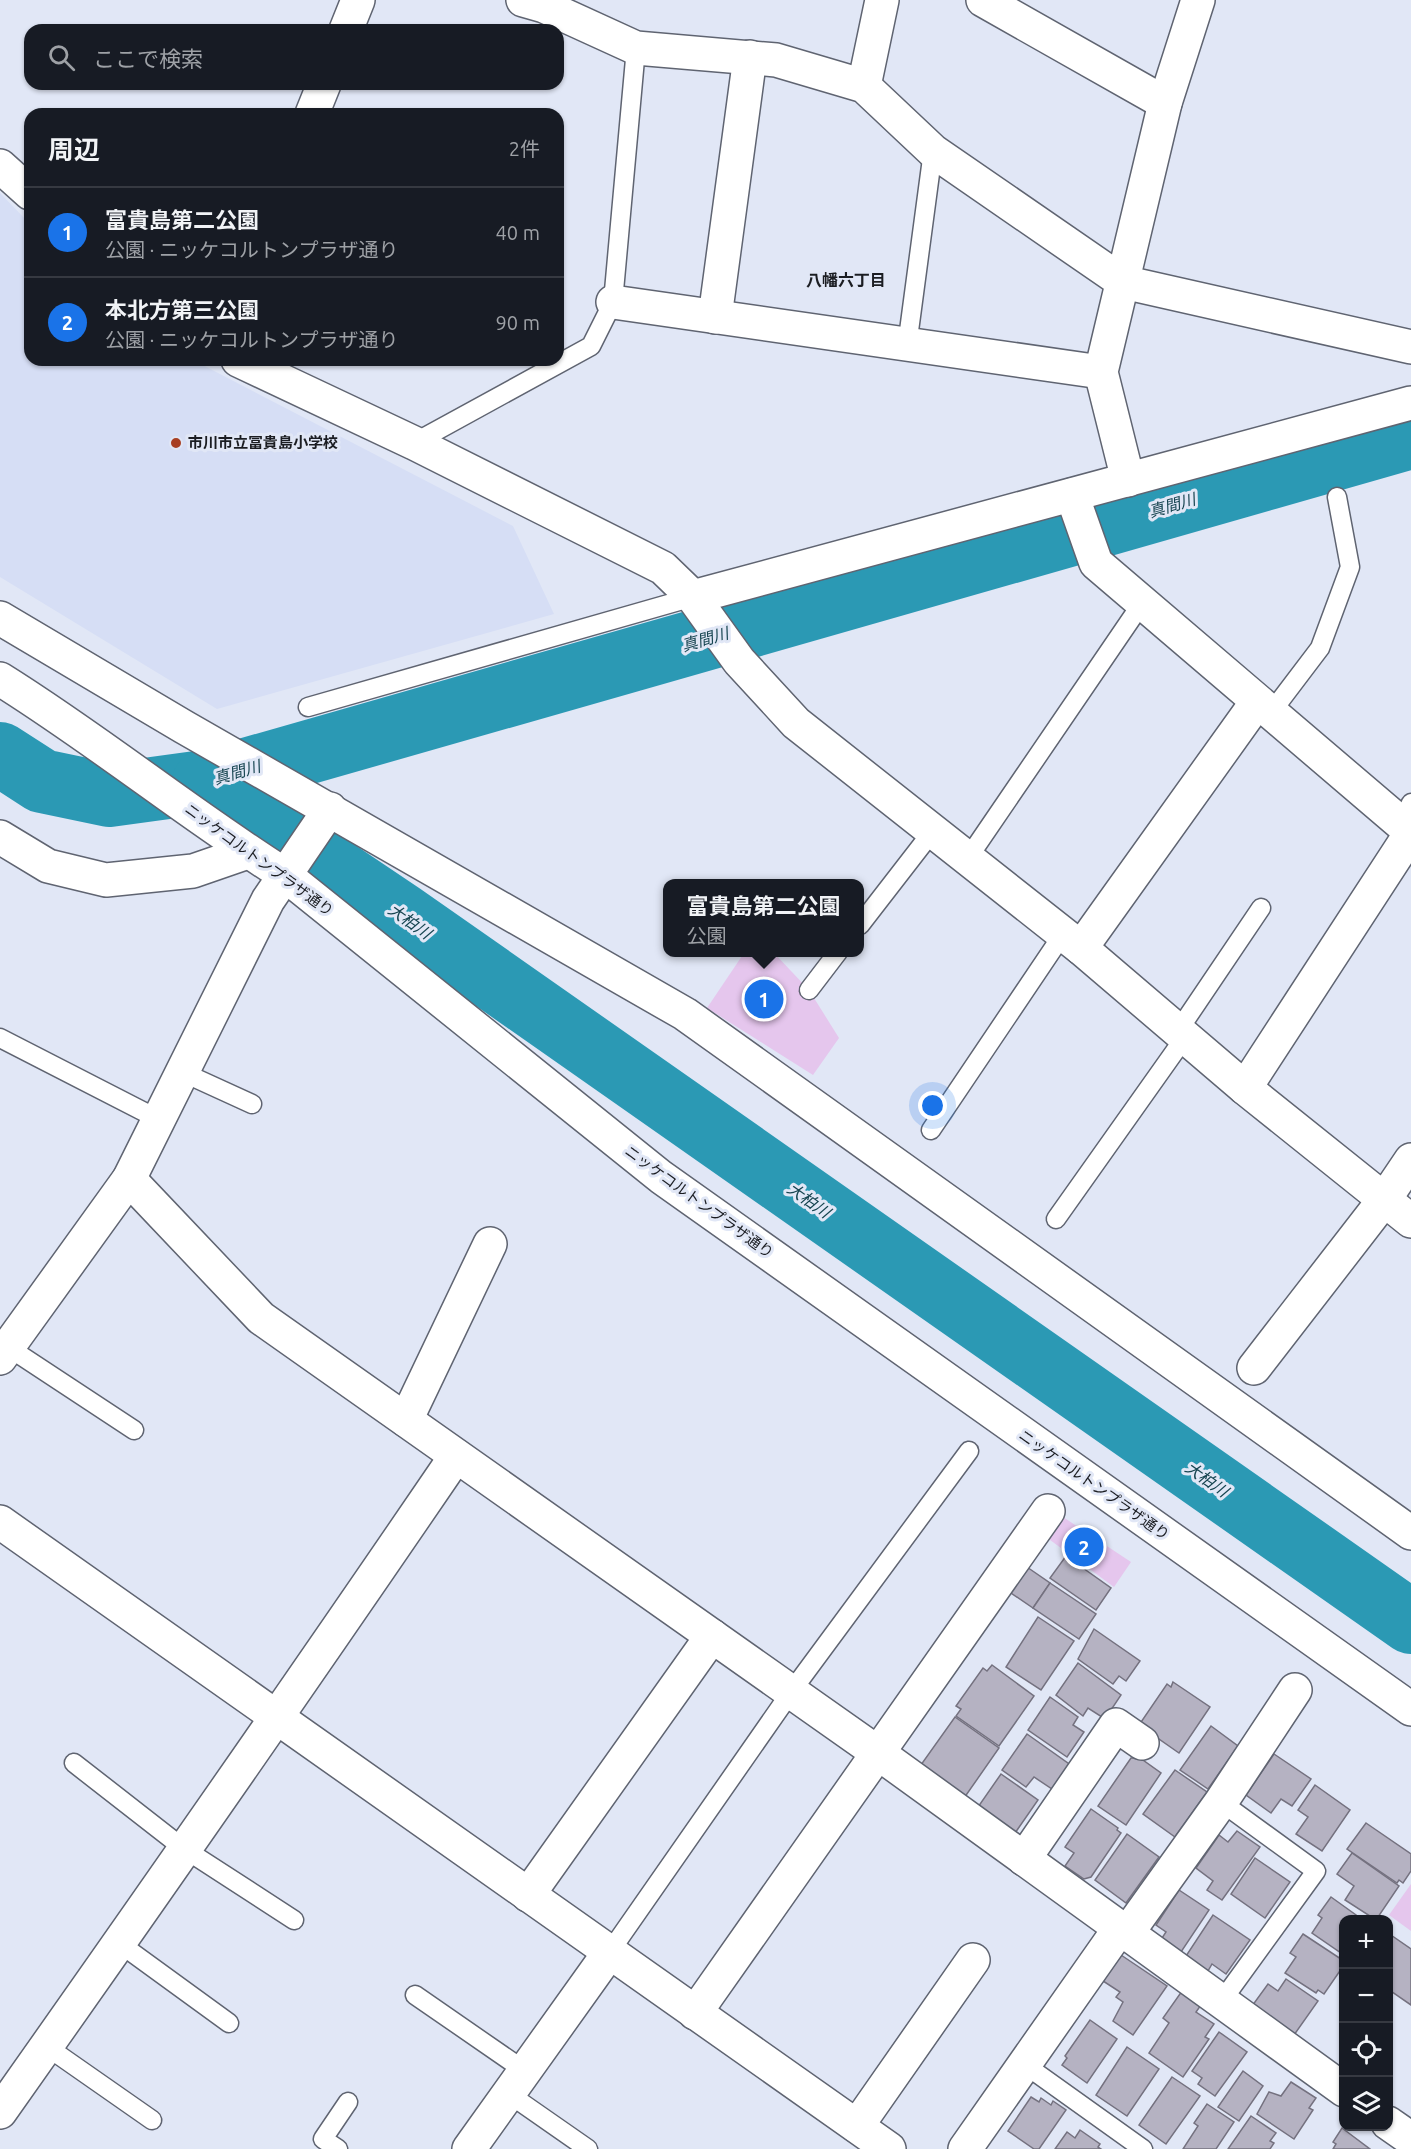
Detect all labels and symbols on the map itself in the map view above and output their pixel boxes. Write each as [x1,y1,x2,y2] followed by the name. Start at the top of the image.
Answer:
[806,271,886,289] district label: 八幡六丁目
[188,434,338,451] place label: 市川市立冨貴島小学校
[169,436,183,450] marker: 市川市立冨貴島小学校
[1146,489,1199,520] water label: 真間川
[679,623,732,654] water label: 真間川
[211,756,264,787] water label: 真間川
[182,800,337,919] street label: ニッケコルトンプラザ通り
[385,900,436,943] water label: 大柏川
[744,976,783,1022] pin: 1
[918,1091,947,1120] your location
[622,1142,777,1261] street label: ニッケコルトンプラザ通り
[784,1179,835,1222] water label: 大柏川
[1016,1426,1173,1543] street label: ニッケコルトンプラザ通り
[1182,1458,1233,1501] water label: 大柏川
[1064,1524,1104,1570] pin: 2

